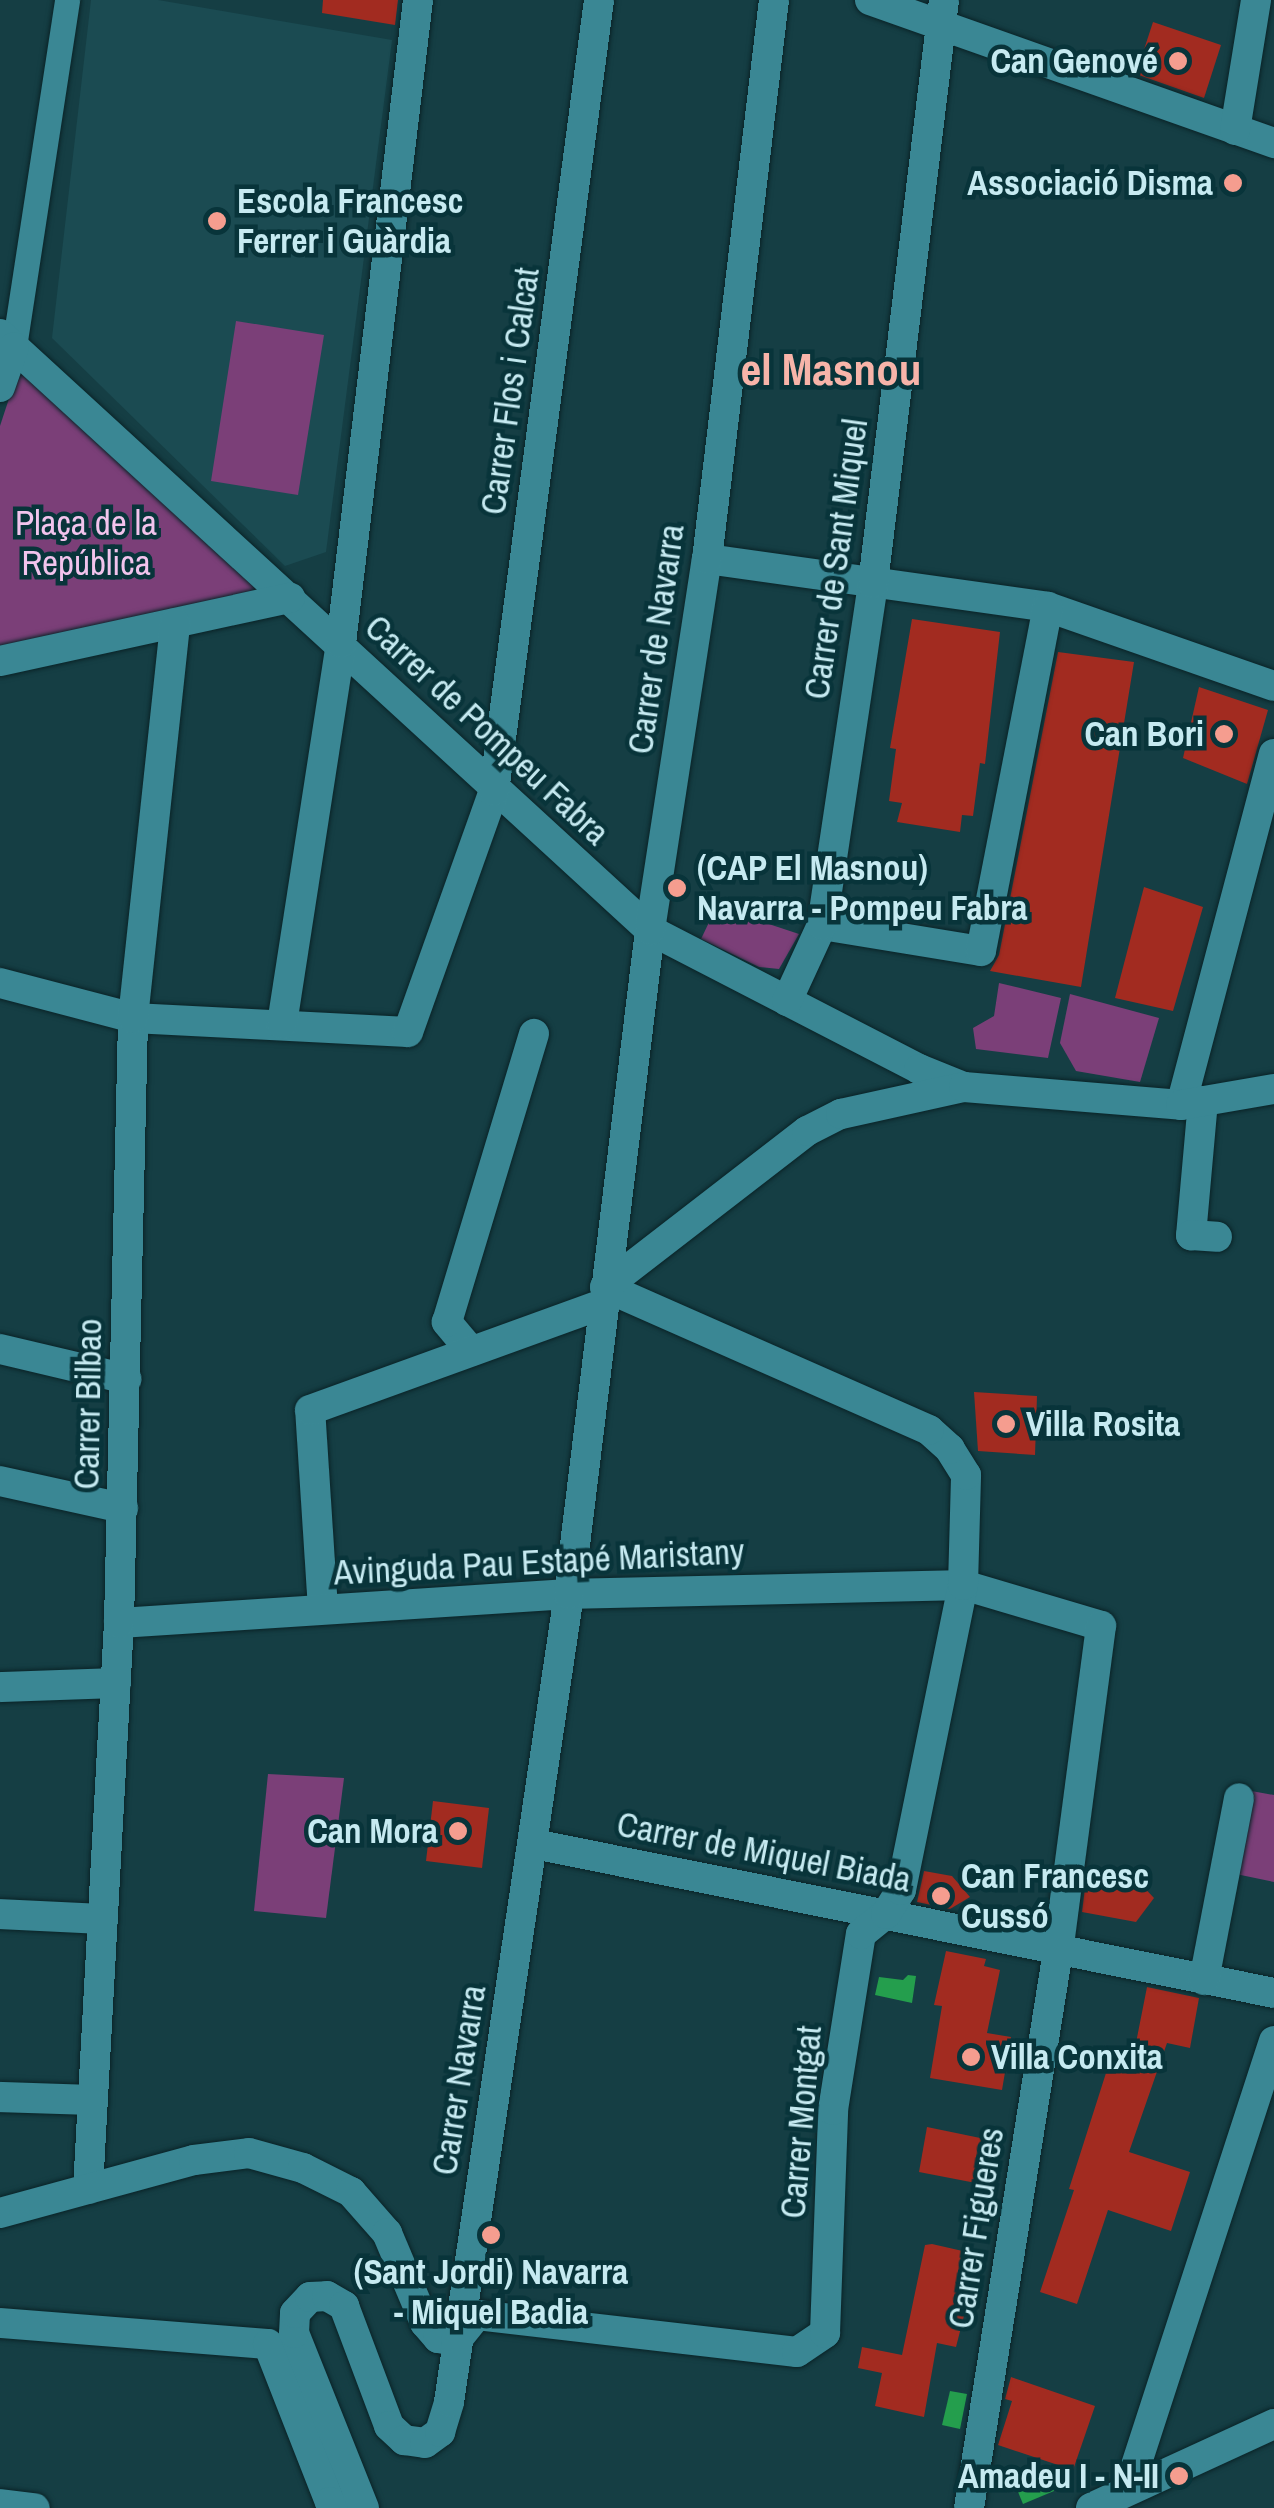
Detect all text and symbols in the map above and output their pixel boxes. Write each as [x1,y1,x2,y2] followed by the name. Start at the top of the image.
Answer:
[991,40,1158,82] place label: Can Genové
[1167,50,1189,72] marker: Can Genové
[967,162,1213,204] place label: Associació Disma
[1222,172,1244,194] marker: Associació Disma
[237,180,464,262] place label: Escola Francesc Ferrer i Guàrdia
[206,210,228,232] marker: Escola Francesc Ferrer i Guàrdia
[472,265,548,517] street label: Carrer Flos i Calcat
[741,342,921,396] district label: el Masnou
[796,416,876,702] street label: Carrer de Sant Miquel
[15,502,157,584] park label: Plaça de la República
[619,522,693,756] street label: Carrer de Navarra
[357,606,617,854] street label: Carrer de Pompeu Fabra
[1084,713,1204,755] place label: Can Bori
[1213,723,1235,745] marker: Can Bori
[697,847,1027,929] place label: (CAP El Masnou) Navarra - Pompeu Fabra
[666,877,688,899] marker: (CAP El Masnou) Navarra - Pompeu Fabra
[66,1318,110,1490] street label: Carrer Bilbao
[1026,1403,1180,1445] place label: Villa Rosita
[995,1413,1017,1435] marker: Villa Rosita
[333,1530,745,1594] street label: Avinguda Pau Estapé Maristany
[614,1803,914,1901] street label: Carrer de Miquel Biada
[307,1810,438,1852] place label: Can Mora
[447,1820,469,1842] marker: Can Mora
[961,1855,1149,1937] place label: Can Francesc Cussó
[930,1885,952,1907] marker: Can Francesc Cussó
[423,1982,495,2178] street label: Carrer Navarra
[772,2024,830,2220] street label: Carrer Montgat
[991,2036,1163,2078] place label: Villa Conxita
[960,2046,982,2068] marker: Villa Conxita
[939,2125,1013,2331] street label: Carrer Figueres
[480,2224,502,2246] marker: (Sant Jordi) Navarra - Miquel Badia
[354,2251,628,2333] place label: (Sant Jordi) Navarra - Miquel Badia
[958,2455,1159,2497] place label: Amadeu I - N-II
[1168,2465,1190,2487] marker: Amadeu I - N-II

